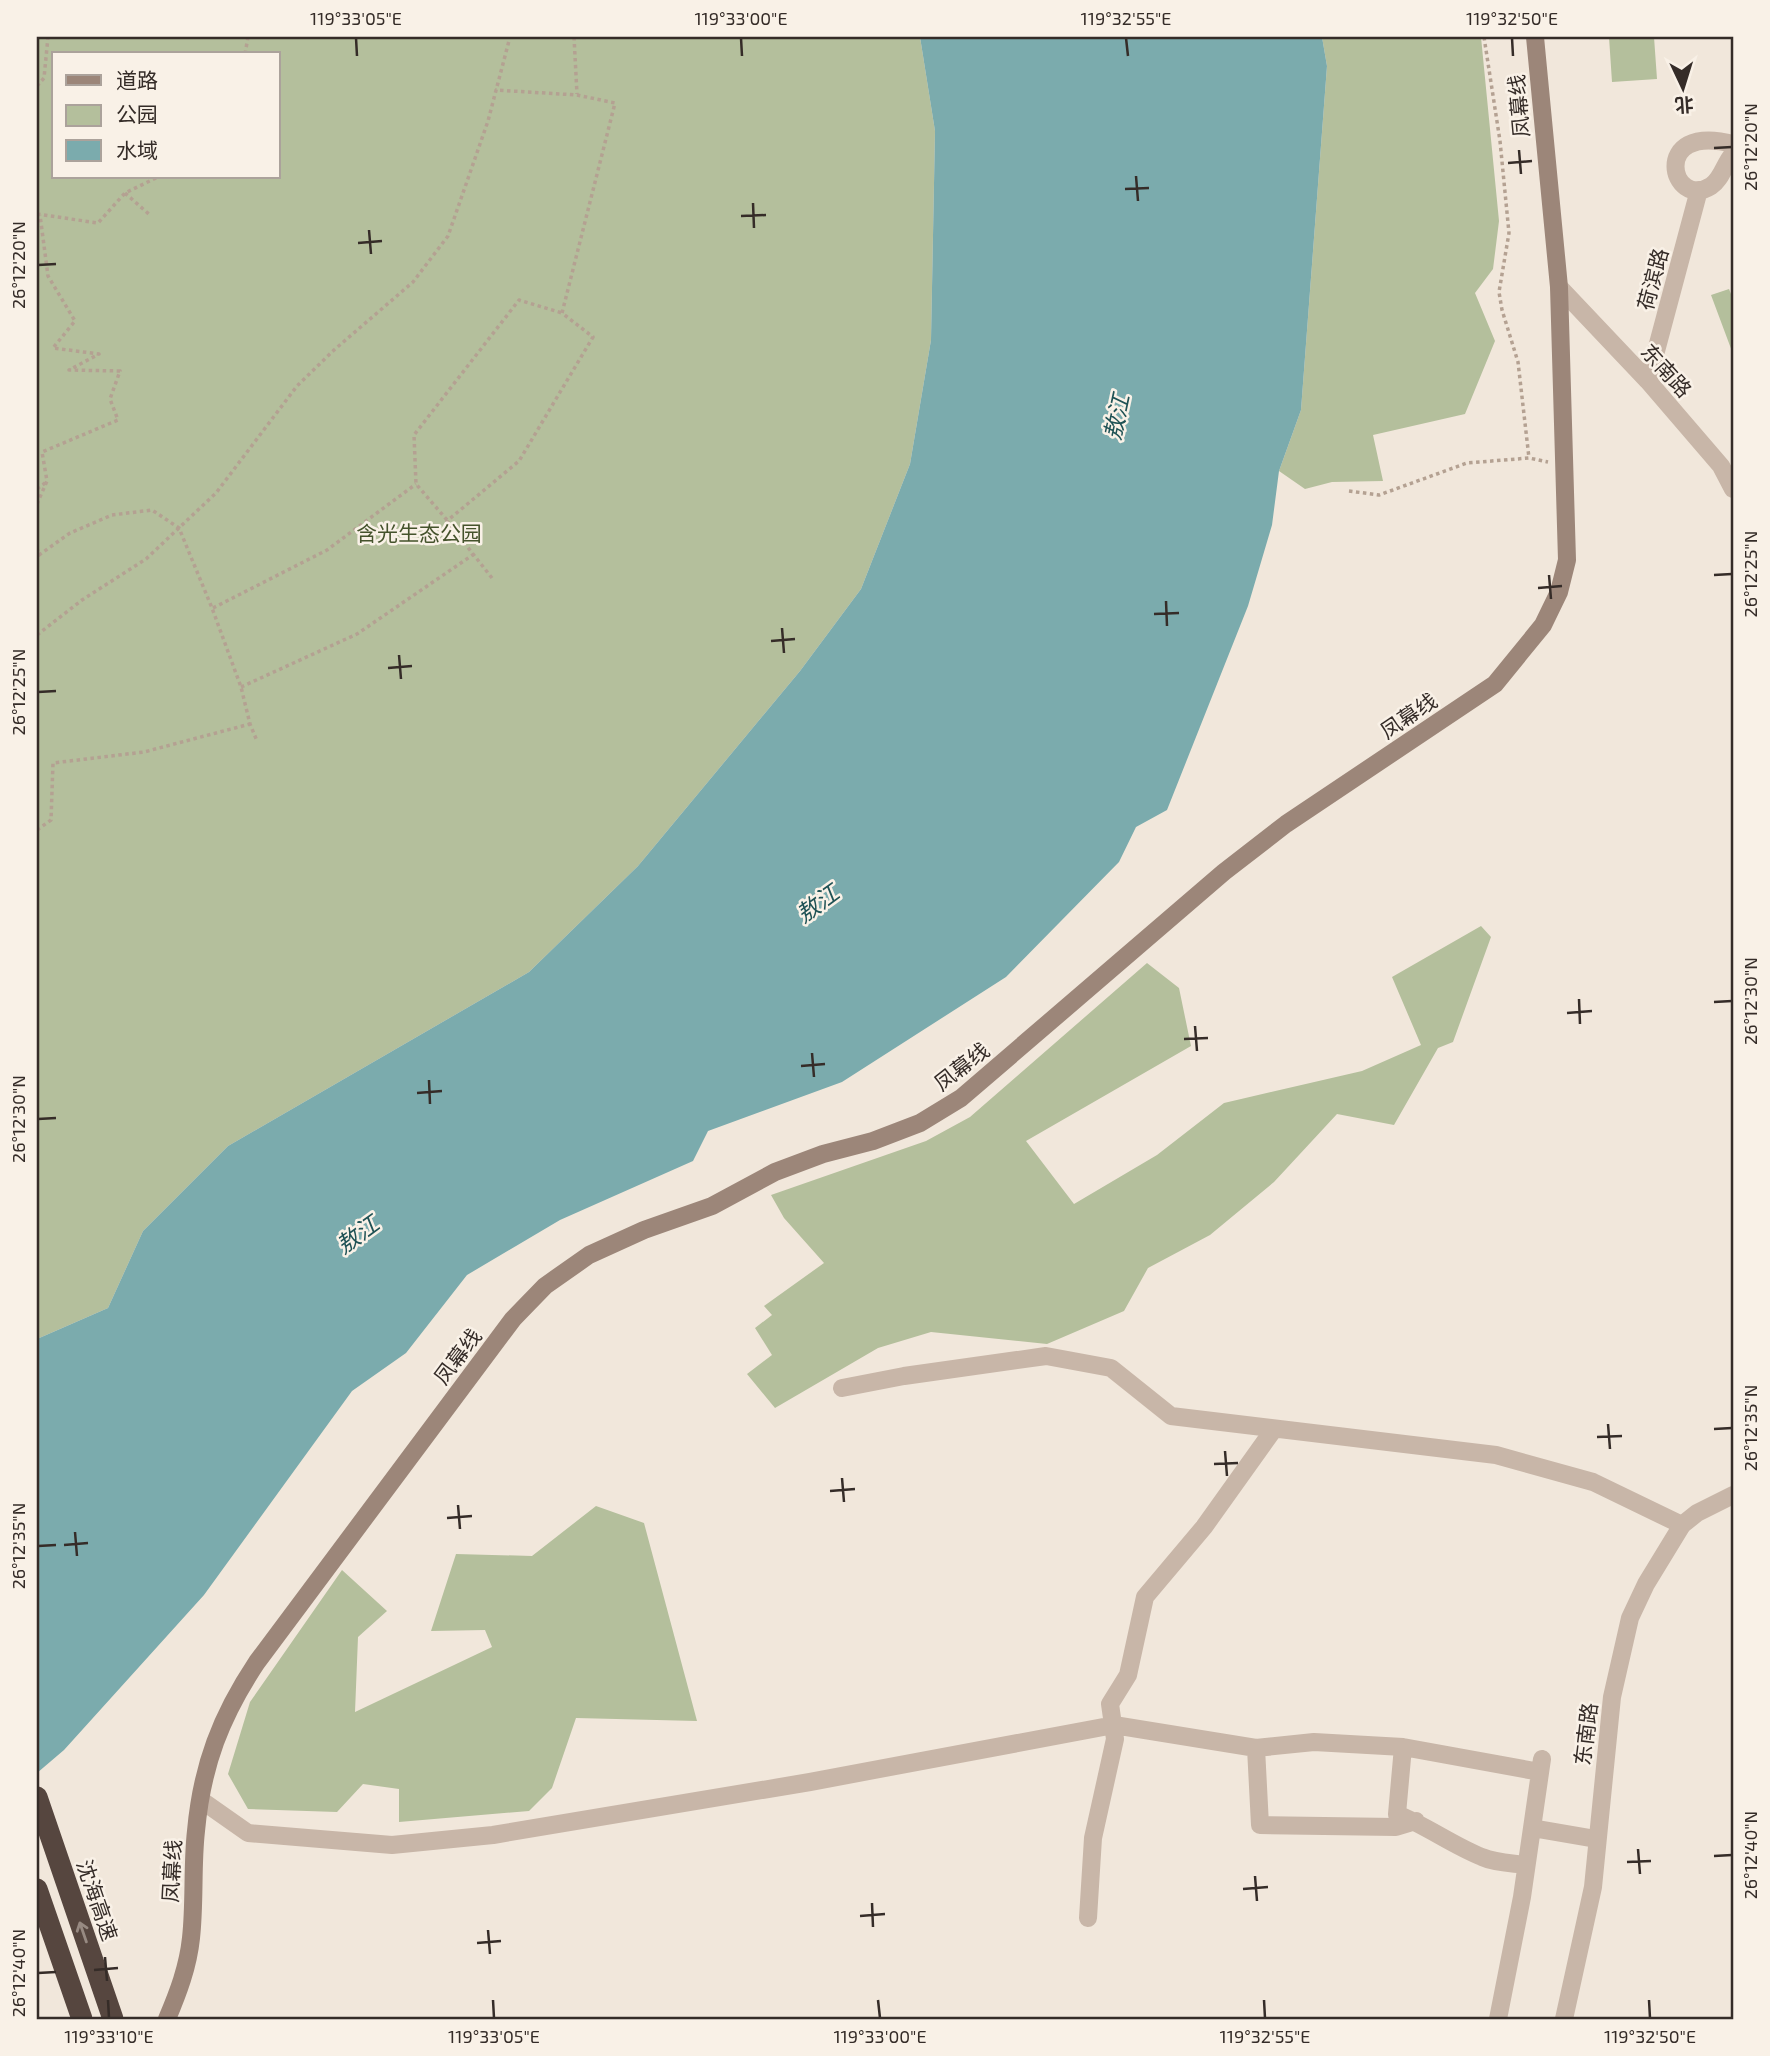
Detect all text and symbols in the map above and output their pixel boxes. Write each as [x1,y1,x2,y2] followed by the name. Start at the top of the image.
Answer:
[310,7,402,29] text: 119°33'05"E
[694,7,788,29] text: 119°33'00"E
[1081,7,1171,29] text: 119°32'55"E
[1466,7,1558,29] text: 119°32'50"E
[52,52,280,178] legend
[1648,52,1718,122] north arrow
[116,67,158,92] text: 道路
[1503,74,1533,138] street label: 凤幕线
[1674,93,1695,118] text: 北
[116,101,158,126] text: 公园
[1739,103,1761,191] text: 26°12'20"N
[116,137,158,162] text: 水域
[7,221,29,309] text: 26°12'20"N
[1632,245,1672,313] street label: 荷滨路
[1637,338,1697,402] street label: 东南路
[1098,389,1135,442] water label: 敖江
[356,520,482,545] park label: 含光生态公园
[1739,531,1761,617] text: 26°12'25"N
[7,649,29,735] text: 26°12'25"N
[1375,687,1441,743] street label: 凤幕线
[790,876,846,928] water label: 敖江
[1739,957,1761,1045] text: 26°12'30"N
[928,1037,994,1095] street label: 凤幕线
[7,1075,29,1163] text: 26°12'30"N
[330,1207,386,1259] water label: 敖江
[428,1323,486,1389] street label: 凤幕线
[1739,1385,1761,1471] text: 26°12'35"N
[7,1503,29,1589] text: 26°12'35"N
[1569,1701,1601,1767] street label: 东南路
[1739,1811,1761,1899] text: 26°12'40"N
[157,1839,185,1903] street label: 凤幕线
[73,1856,123,1944] street label: 沈海高速
[76,1921,88,1943] one-way arrow
[7,1929,29,2017] text: 26°12'40"N
[64,2025,154,2047] text: 119°33'10"E
[448,2025,540,2047] text: 119°33'05"E
[833,2025,927,2047] text: 119°33'00"E
[1220,2025,1310,2047] text: 119°32'55"E
[1604,2025,1696,2047] text: 119°32'50"E

